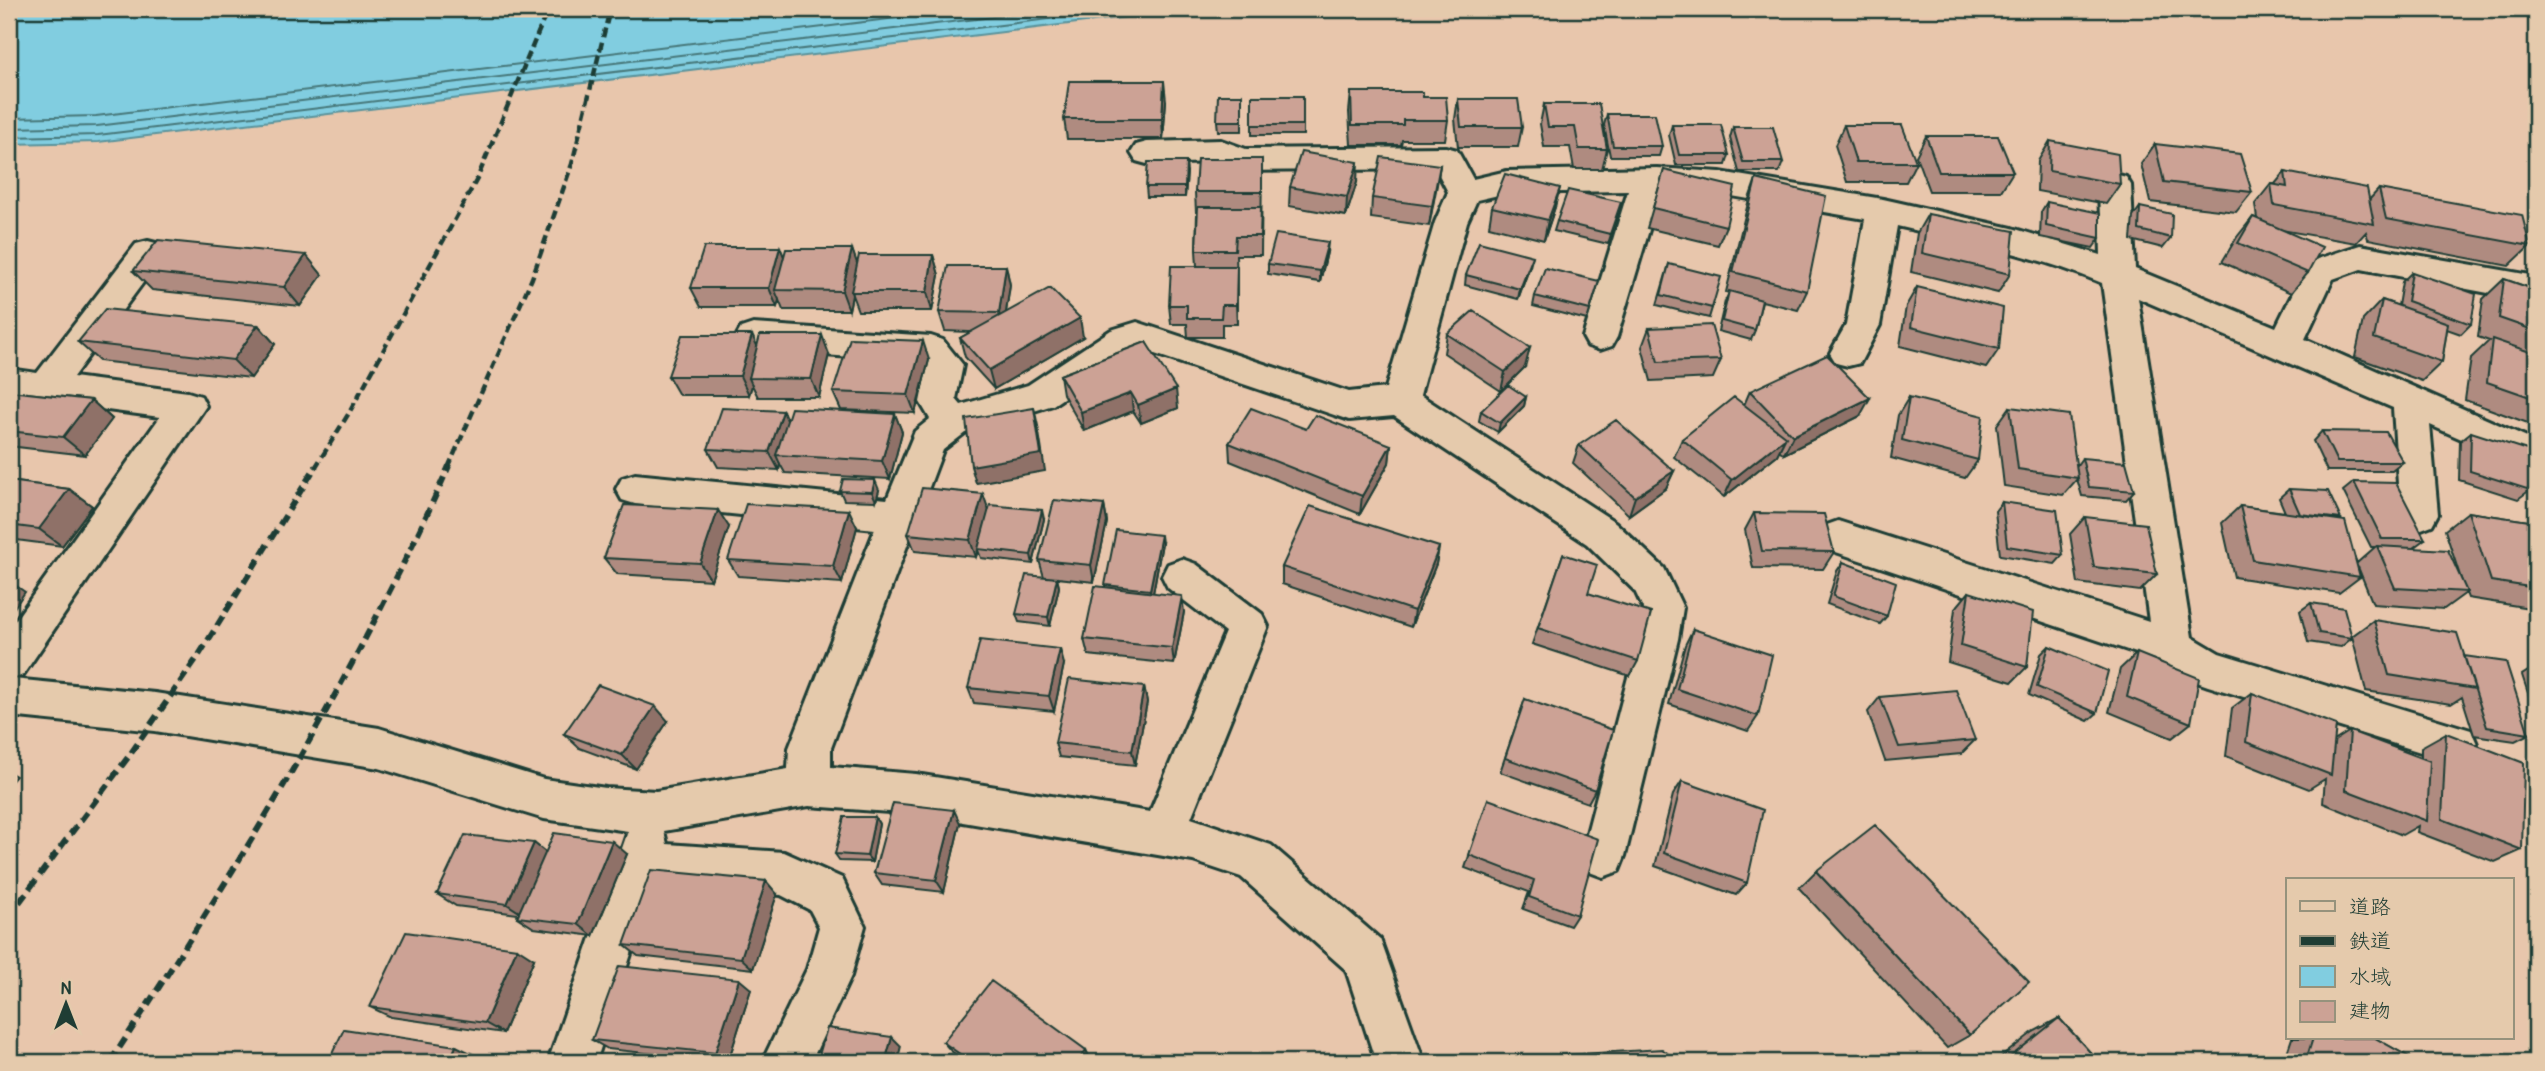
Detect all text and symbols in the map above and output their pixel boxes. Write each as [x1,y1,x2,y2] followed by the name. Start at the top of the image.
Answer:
[2286,878,2514,1040] legend
[2349,892,2391,921] text: 道路
[2349,926,2391,955] text: 鉄道
[2349,962,2391,991] text: 水域
[32,970,102,1040] north arrow
[61,974,71,1000] text: N
[2349,996,2391,1025] text: 建物

